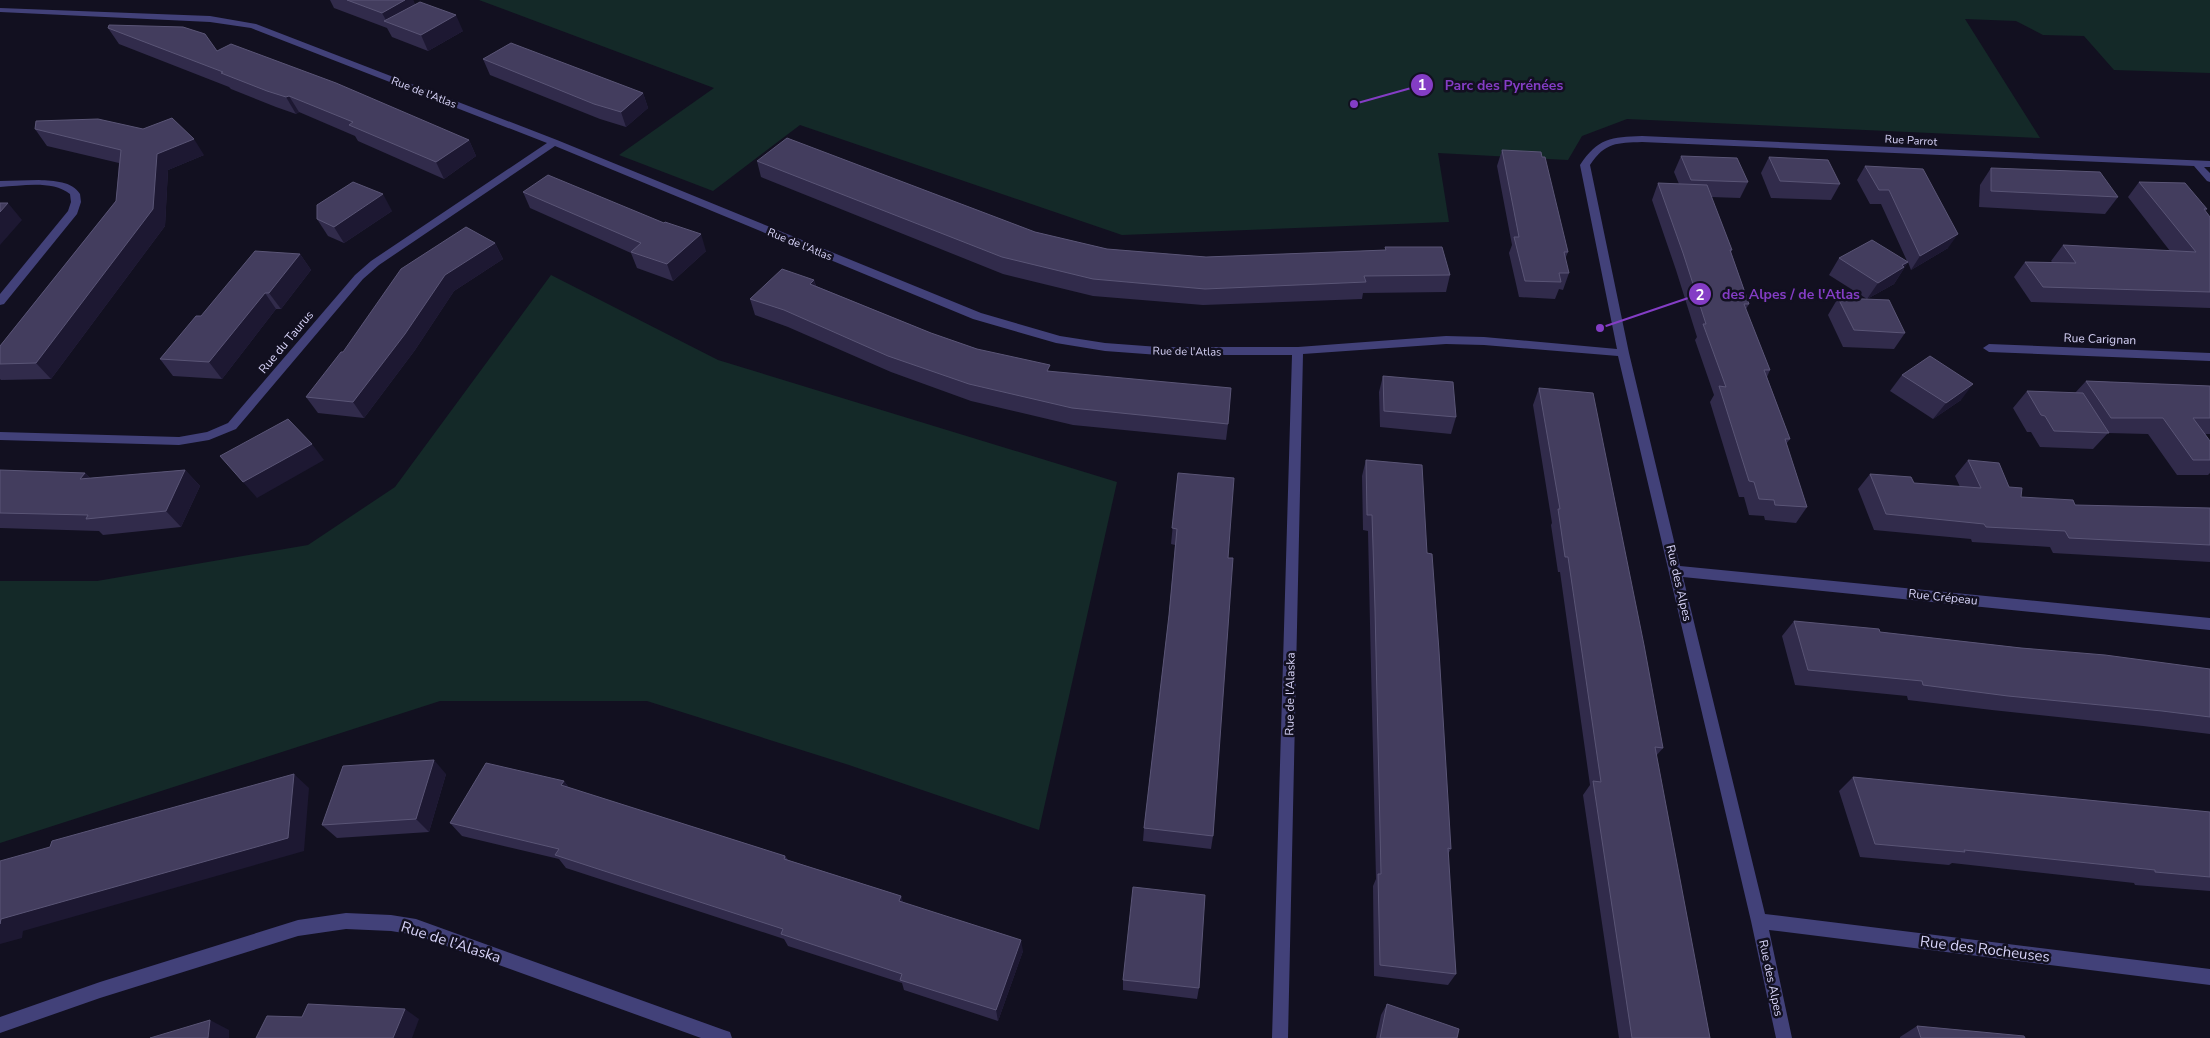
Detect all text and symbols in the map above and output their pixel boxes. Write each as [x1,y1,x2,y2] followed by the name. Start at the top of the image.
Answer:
[1410,70,1573,99] callout: Parc des Pyrénées
[389,73,459,112] street label: Rue de l'Atlas
[1417,75,1427,95] text: 1
[1445,76,1563,95] text: Parc des Pyrénées
[1884,132,1938,149] street label: Rue Parrot
[765,225,834,264] street label: Rue de l'Atlas
[1687,280,1870,309] callout: des Alpes / de l'Atlas
[1695,285,1705,305] text: 2
[1722,285,1860,304] text: des Alpes / de l'Atlas
[255,307,317,377] street label: Rue du Taurus
[2063,330,2137,348] street label: Rue Carignan
[1153,343,1221,360] street label: Rue de l'Atlas
[1662,543,1696,623] street label: Rue des Alpes
[1908,585,1978,609] street label: Rue Crépeau
[1281,652,1299,736] street label: Rue de l'Alaska
[398,916,504,968] street label: Rue de l'Alaska
[1919,931,2051,967] street label: Rue des Rocheuses
[1755,938,1787,1018] street label: Rue des Alpes

